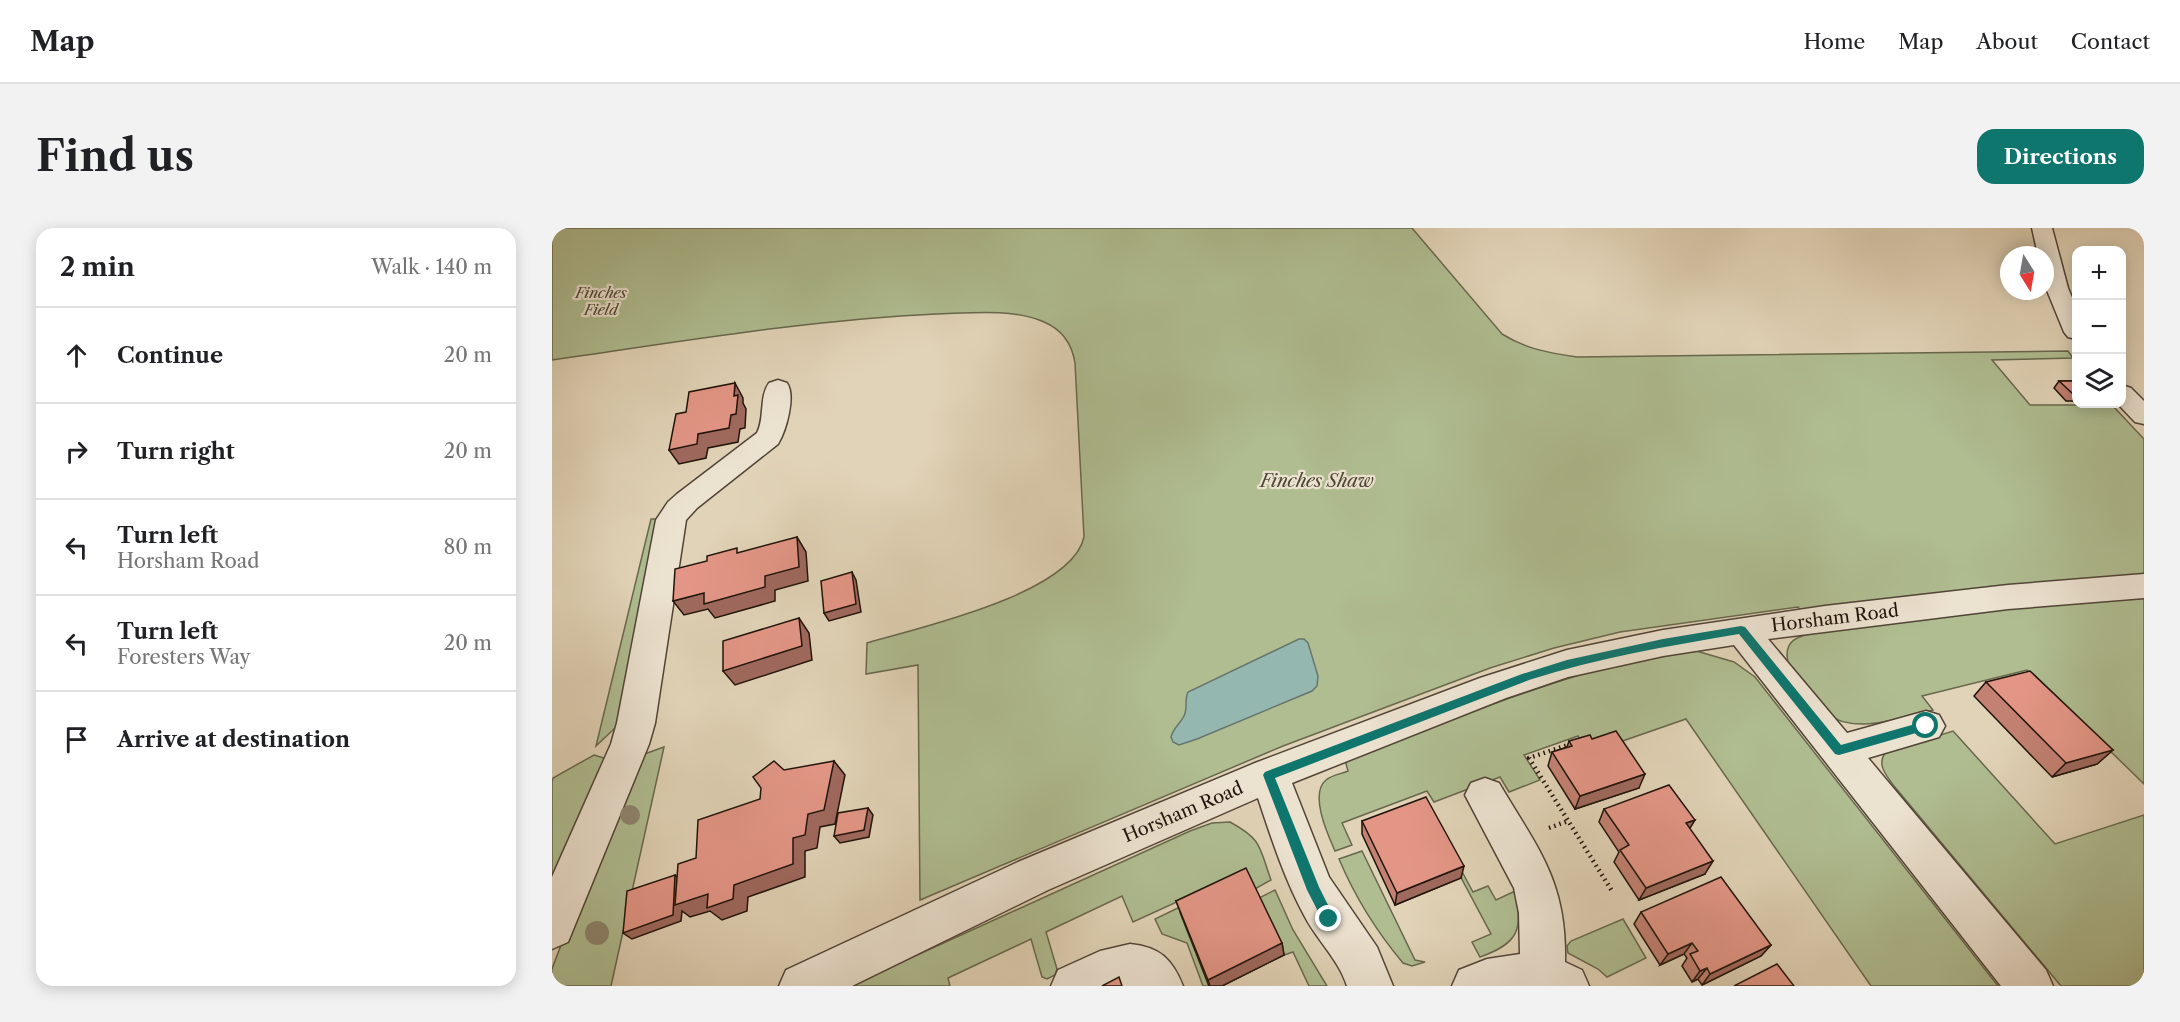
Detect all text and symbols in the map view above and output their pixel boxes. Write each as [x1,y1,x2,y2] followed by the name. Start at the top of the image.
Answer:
[30,24,94,58] text: Map
[1804,29,1865,54] text: Home
[1898,29,1943,54] text: Map
[1976,29,2038,54] text: About
[2071,29,2150,54] text: Contact
[1977,129,2144,184] button: Directions
[36,130,194,182] text: Find us
[2000,246,2054,300] north arrow
[2072,246,2126,408] map controls
[2072,246,2126,300] button: +
[60,251,135,283] text: 2 min
[371,255,492,279] text: Walk · 140 m
[574,283,627,319] park label: Finches Field
[2072,300,2126,354] button: −
[60,339,93,372] icon: ahead
[117,342,223,369] text: Continue
[444,343,492,367] text: 20 m
[2072,354,2126,408] button: layers
[60,435,93,468] icon: right
[117,438,235,465] text: Turn right
[444,439,492,463] text: 20 m
[1258,470,1374,492] park label: Finches Shaw
[117,522,218,549] text: Turn left
[60,531,93,564] icon: left
[444,535,492,559] text: 80 m
[117,549,260,573] text: Horsham Road
[1770,599,1900,637] street label: Horsham Road
[117,618,218,645] text: Turn left
[60,627,93,660] icon: left
[444,631,492,655] text: 20 m
[117,645,251,669] text: Foresters Way
[1912,712,1938,738] route start
[60,723,93,756] icon: arrive
[117,726,350,753] text: Arrive at destination
[1120,777,1246,847] street label: Horsham Road
[1315,905,1341,931] route end

